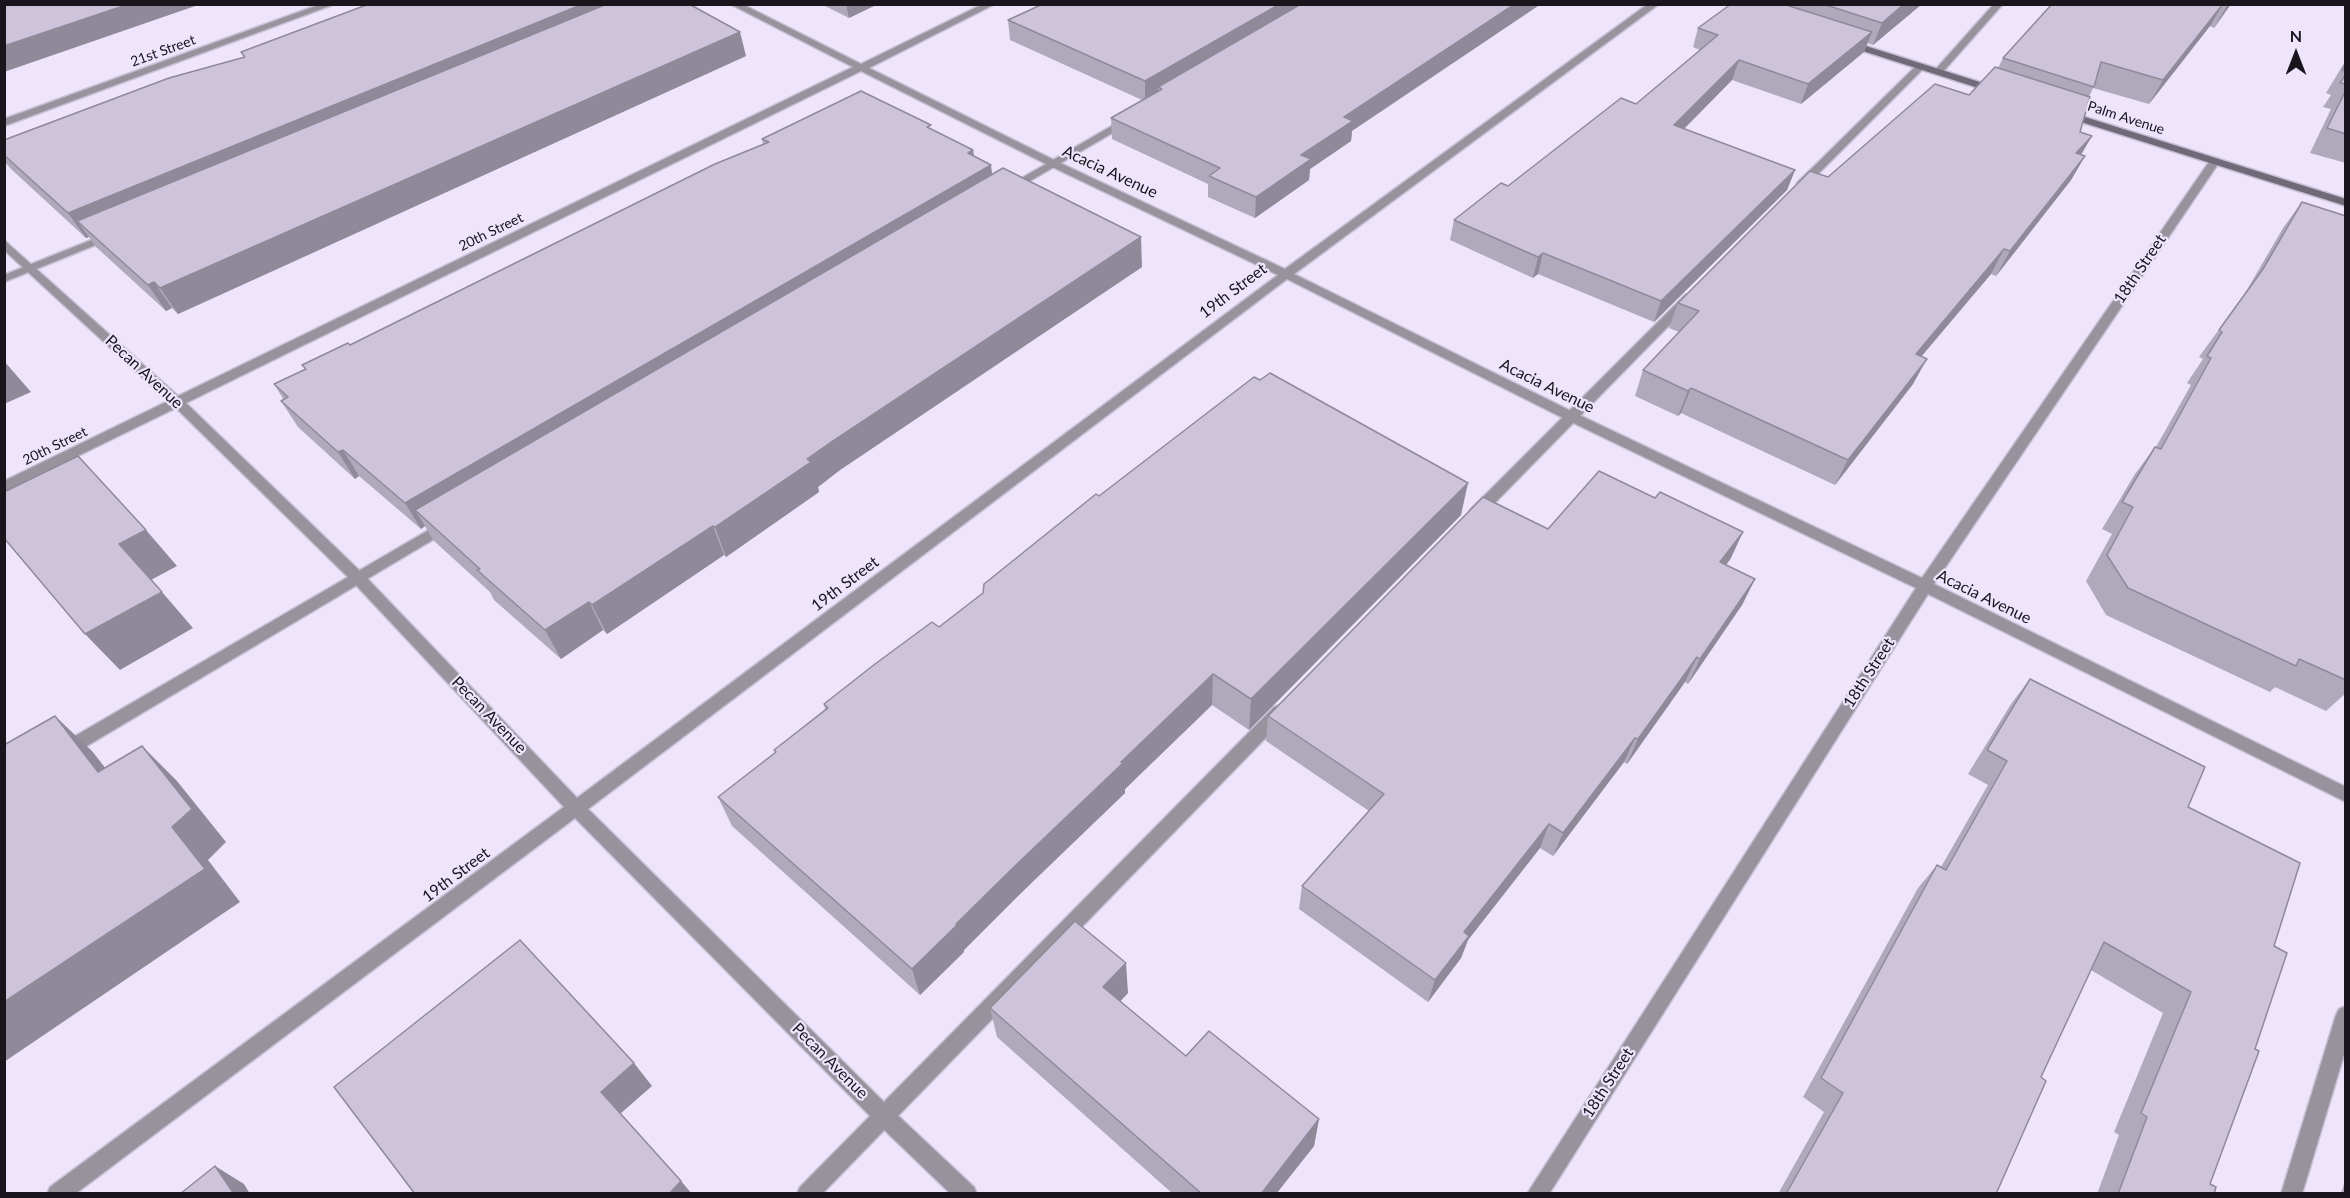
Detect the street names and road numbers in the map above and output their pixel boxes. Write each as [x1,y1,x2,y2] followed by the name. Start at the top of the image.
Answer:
[128,32,198,70] street label: 21st Street
[2085,98,2167,138] street label: Palm Avenue
[1059,142,1161,202] street label: Acacia Avenue
[456,209,526,255] street label: 20th Street
[2110,231,2170,307] street label: 18th Street
[1195,259,1271,323] street label: 19th Street
[101,331,187,413] street label: Pecan Avenue
[1497,355,1597,417] street label: Acacia Avenue
[20,423,90,469] street label: 20th Street
[807,552,883,616] street label: 19th Street
[1934,566,2034,628] street label: Acacia Avenue
[1839,634,1899,712] street label: 18th Street
[448,673,530,757] street label: Pecan Avenue
[418,843,494,907] street label: 19th Street
[788,1019,872,1103] street label: Pecan Avenue
[1578,1044,1638,1122] street label: 18th Street

